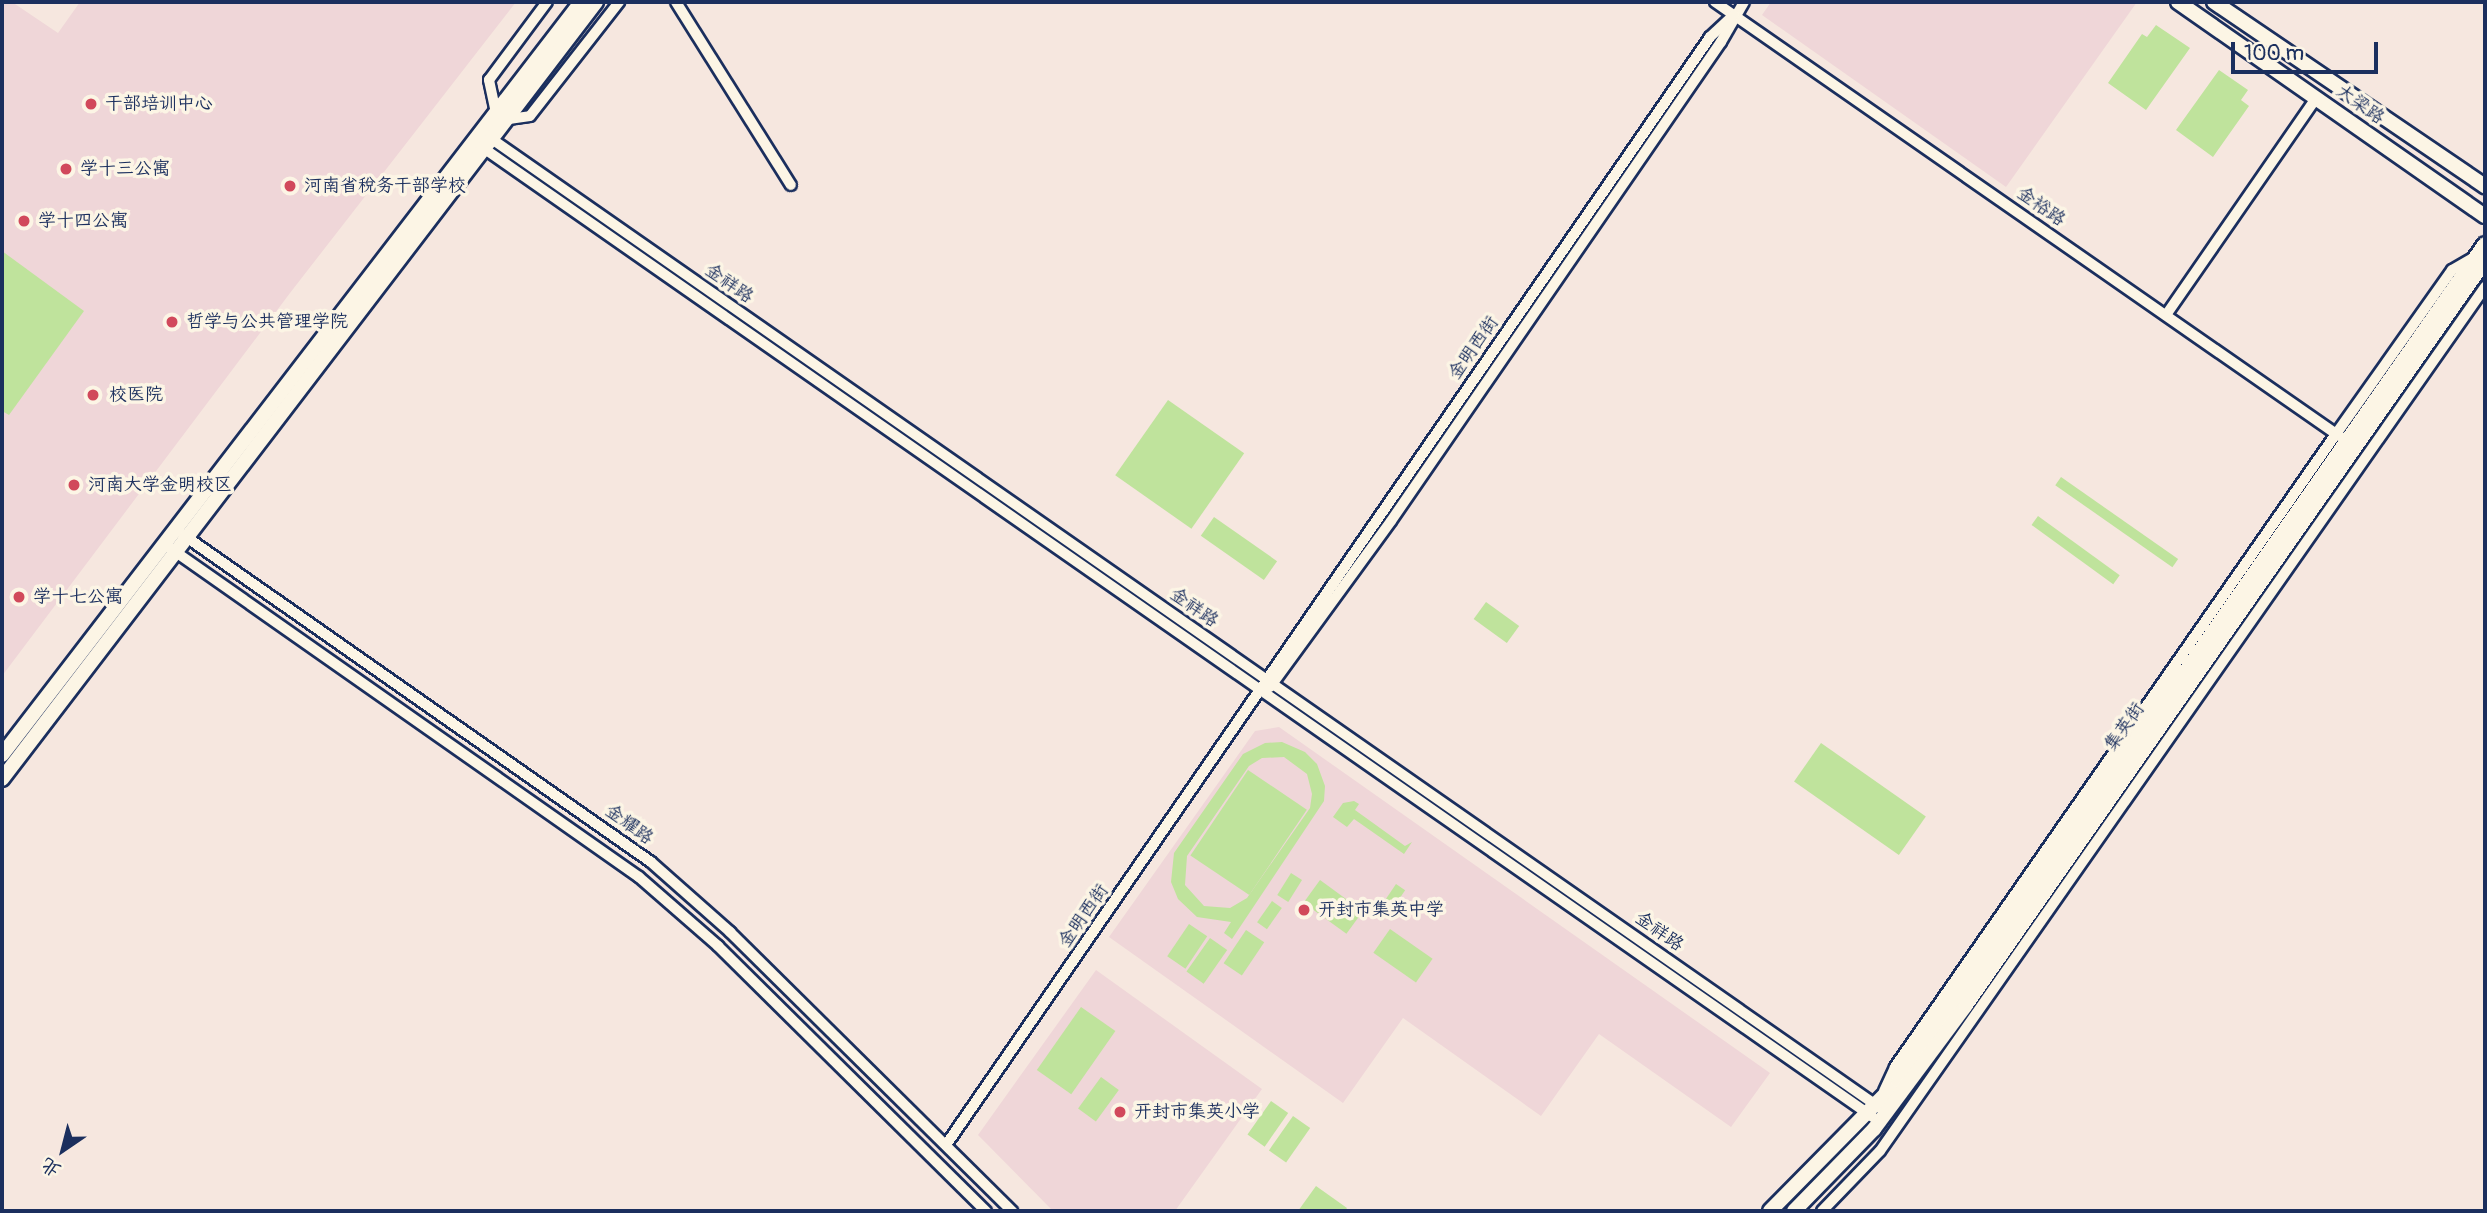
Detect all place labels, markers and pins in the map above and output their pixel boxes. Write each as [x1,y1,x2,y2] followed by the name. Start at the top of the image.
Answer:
[105,93,213,115] place label: 干部培训中心
[83,96,99,112] marker: 干部培训中心
[80,158,170,180] place label: 学十三公寓
[58,161,74,177] marker: 学十三公寓
[304,175,466,197] place label: 河南省税务干部学校
[282,178,298,194] marker: 河南省税务干部学校
[38,210,128,232] place label: 学十四公寓
[16,213,32,229] marker: 学十四公寓
[186,311,348,333] place label: 哲学与公共管理学院
[164,314,180,330] marker: 哲学与公共管理学院
[109,384,163,406] place label: 校医院
[83,385,103,405] marker: 校医院
[88,474,232,496] place label: 河南大学金明校区
[66,477,82,493] marker: 河南大学金明校区
[33,586,123,608] place label: 学十七公寓
[11,589,27,605] marker: 学十七公寓
[1318,899,1444,921] place label: 开封市集英中学
[1296,902,1312,918] marker: 开封市集英中学
[1134,1101,1260,1123] place label: 开封市集英小学
[1112,1104,1128,1120] marker: 开封市集英小学

